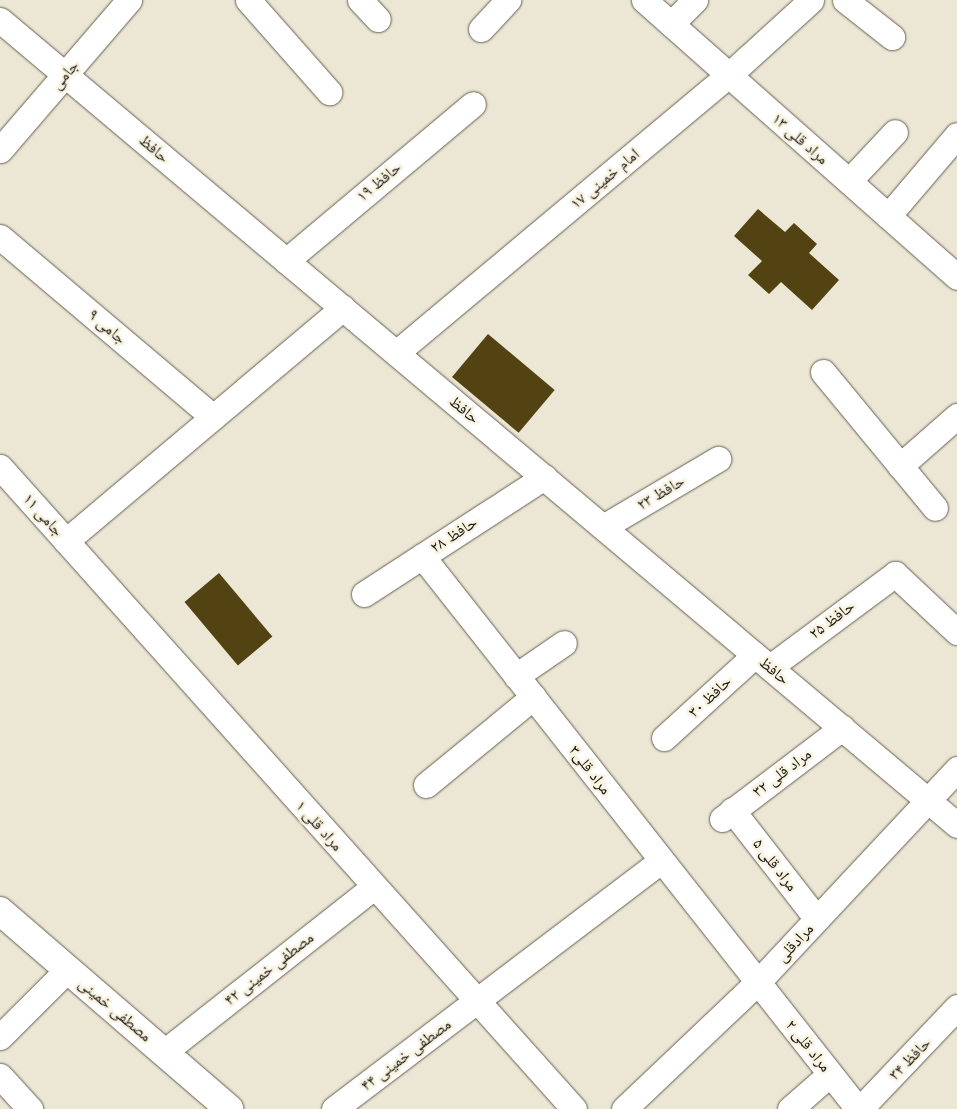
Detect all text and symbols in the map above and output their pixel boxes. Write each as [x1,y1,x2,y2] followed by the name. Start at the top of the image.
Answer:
[47,56,83,94] street label: جامی
[768,109,832,169] street label: مراد قلی ۱۳
[135,131,173,167] street label: حافظ
[567,145,643,213] street label: امام خمینی ۱۷
[353,158,405,206] street label: حافظ ۱۹
[84,306,130,348] street label: جامی ۹
[445,392,483,428] street label: حافظ
[634,471,688,515] street label: حافظ ۲۳
[19,490,67,540] street label: جامی ۱۱
[427,513,481,557] street label: حافظ ۲۸
[805,597,859,643] street label: حافظ ۲۵
[755,653,793,689] street label: حافظ
[684,672,736,722] street label: حافظ ۳۰
[565,742,615,798] street label: مراد قلی۳
[749,745,815,801] street label: مراد قلی ۳۲
[291,797,347,855] street label: مراد قلی ۱
[749,835,801,895] street label: مراد قلی ۵
[772,920,818,966] street label: مرادقلی
[221,928,317,1010] street label: مصطفی خمینی ۴۲
[75,974,155,1046] street label: مصطفی خمینی
[357,1015,455,1095] street label: مصطفی خمینی ۴۴
[781,1016,835,1076] street label: مراد قلی ۲
[885,1034,935,1084] street label: حافظ ۳۴

